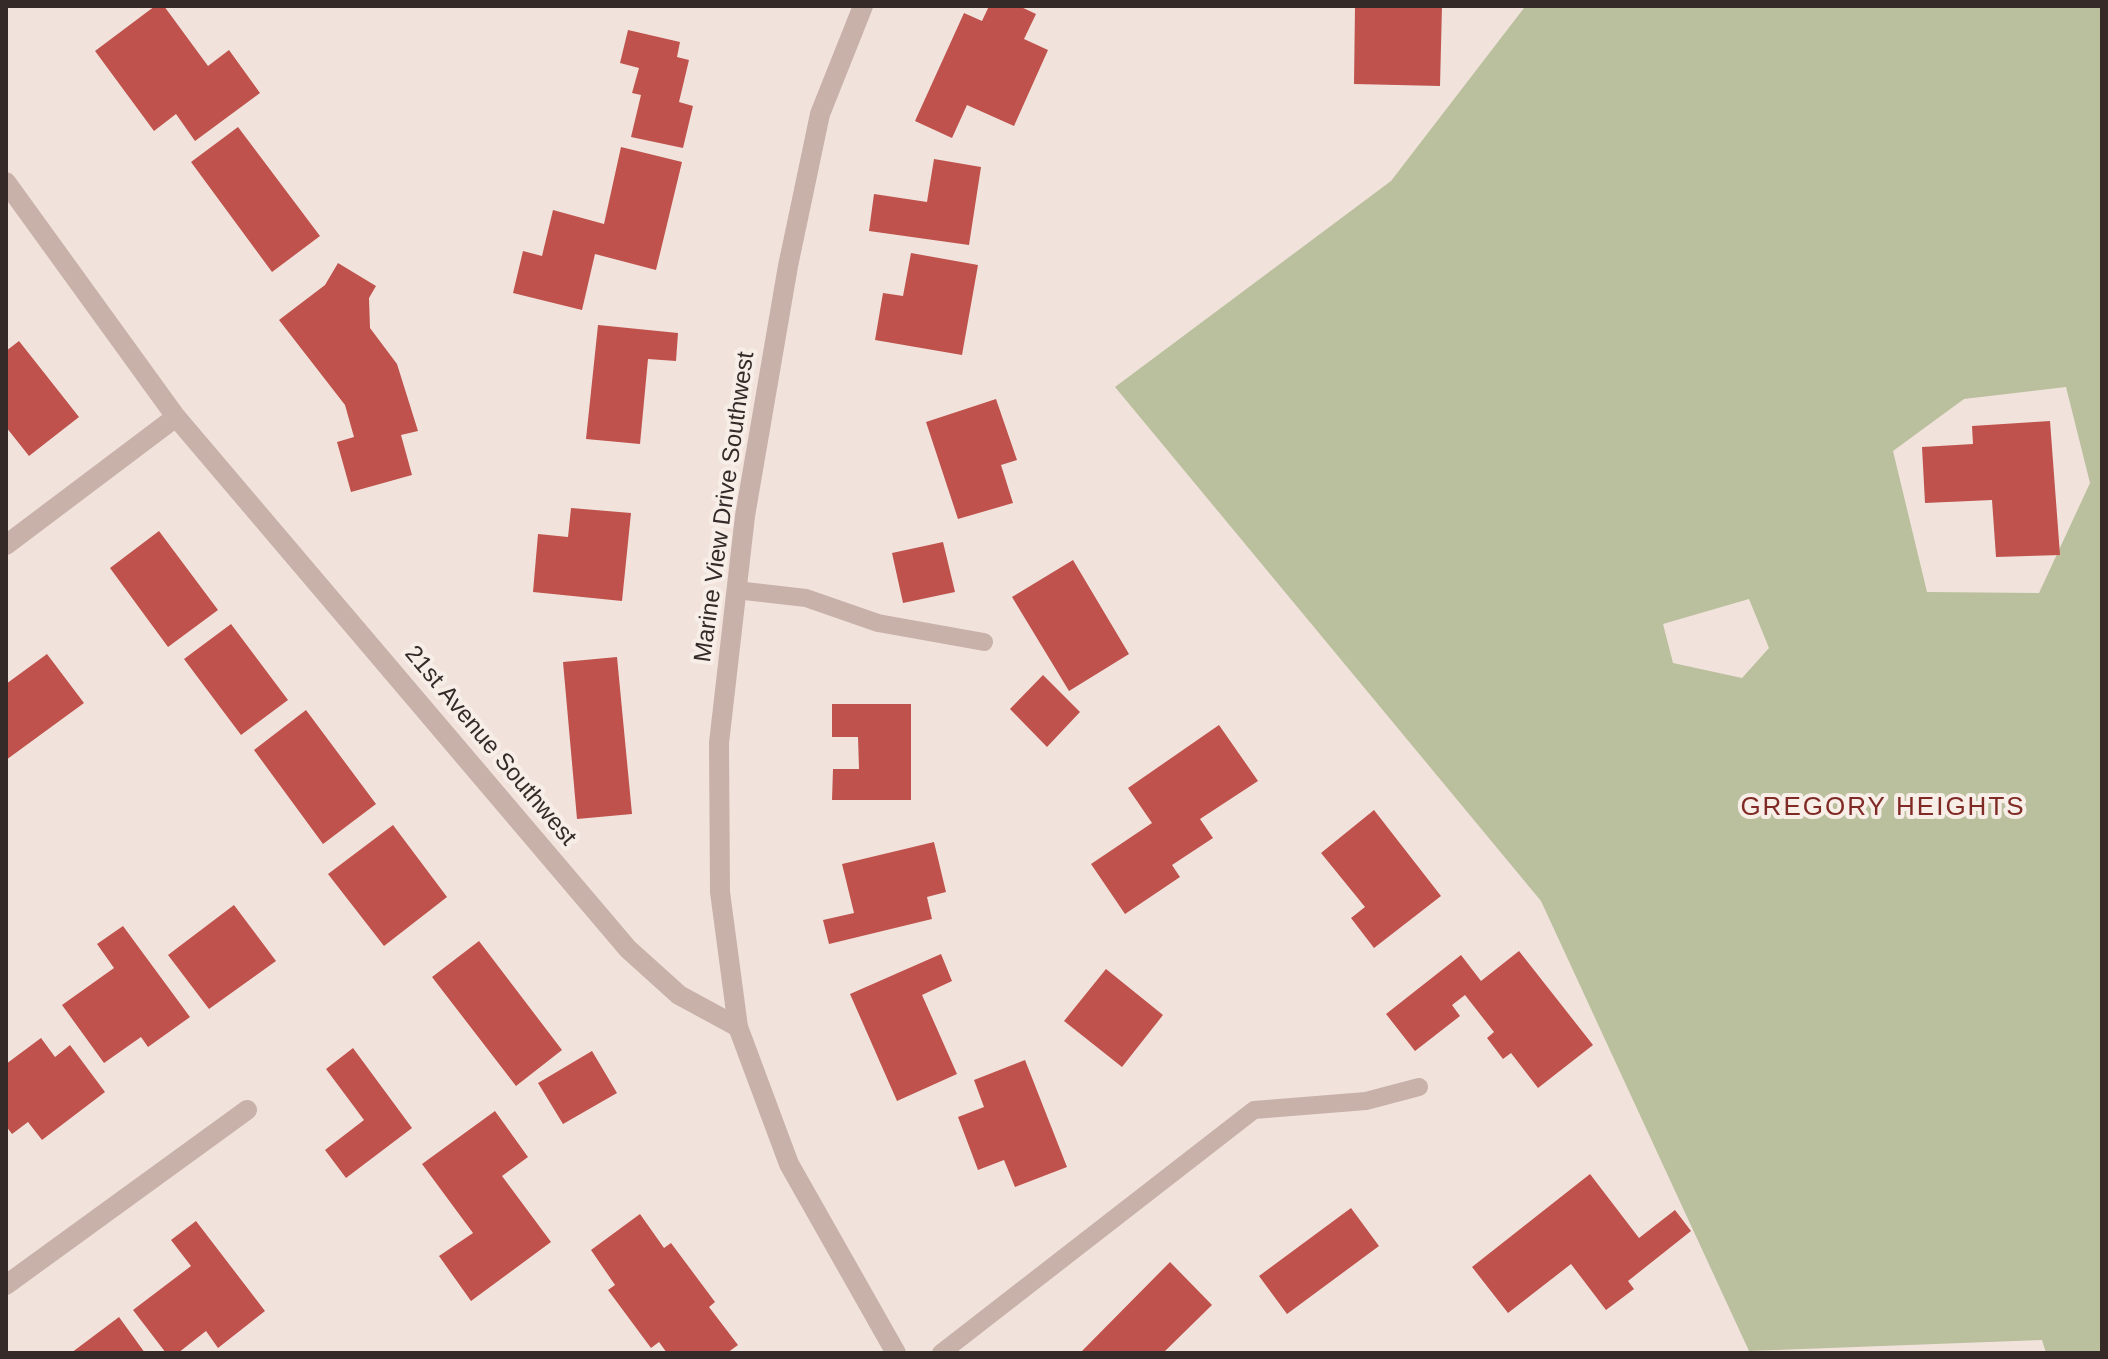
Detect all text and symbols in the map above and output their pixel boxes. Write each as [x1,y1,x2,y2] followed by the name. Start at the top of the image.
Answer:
[689,350,761,664] street label: Marine View Drive Southwest
[398,640,582,852] street label: 21st Avenue Southwest
[1740,792,2026,824] district label: GREGORY HEIGHTS

